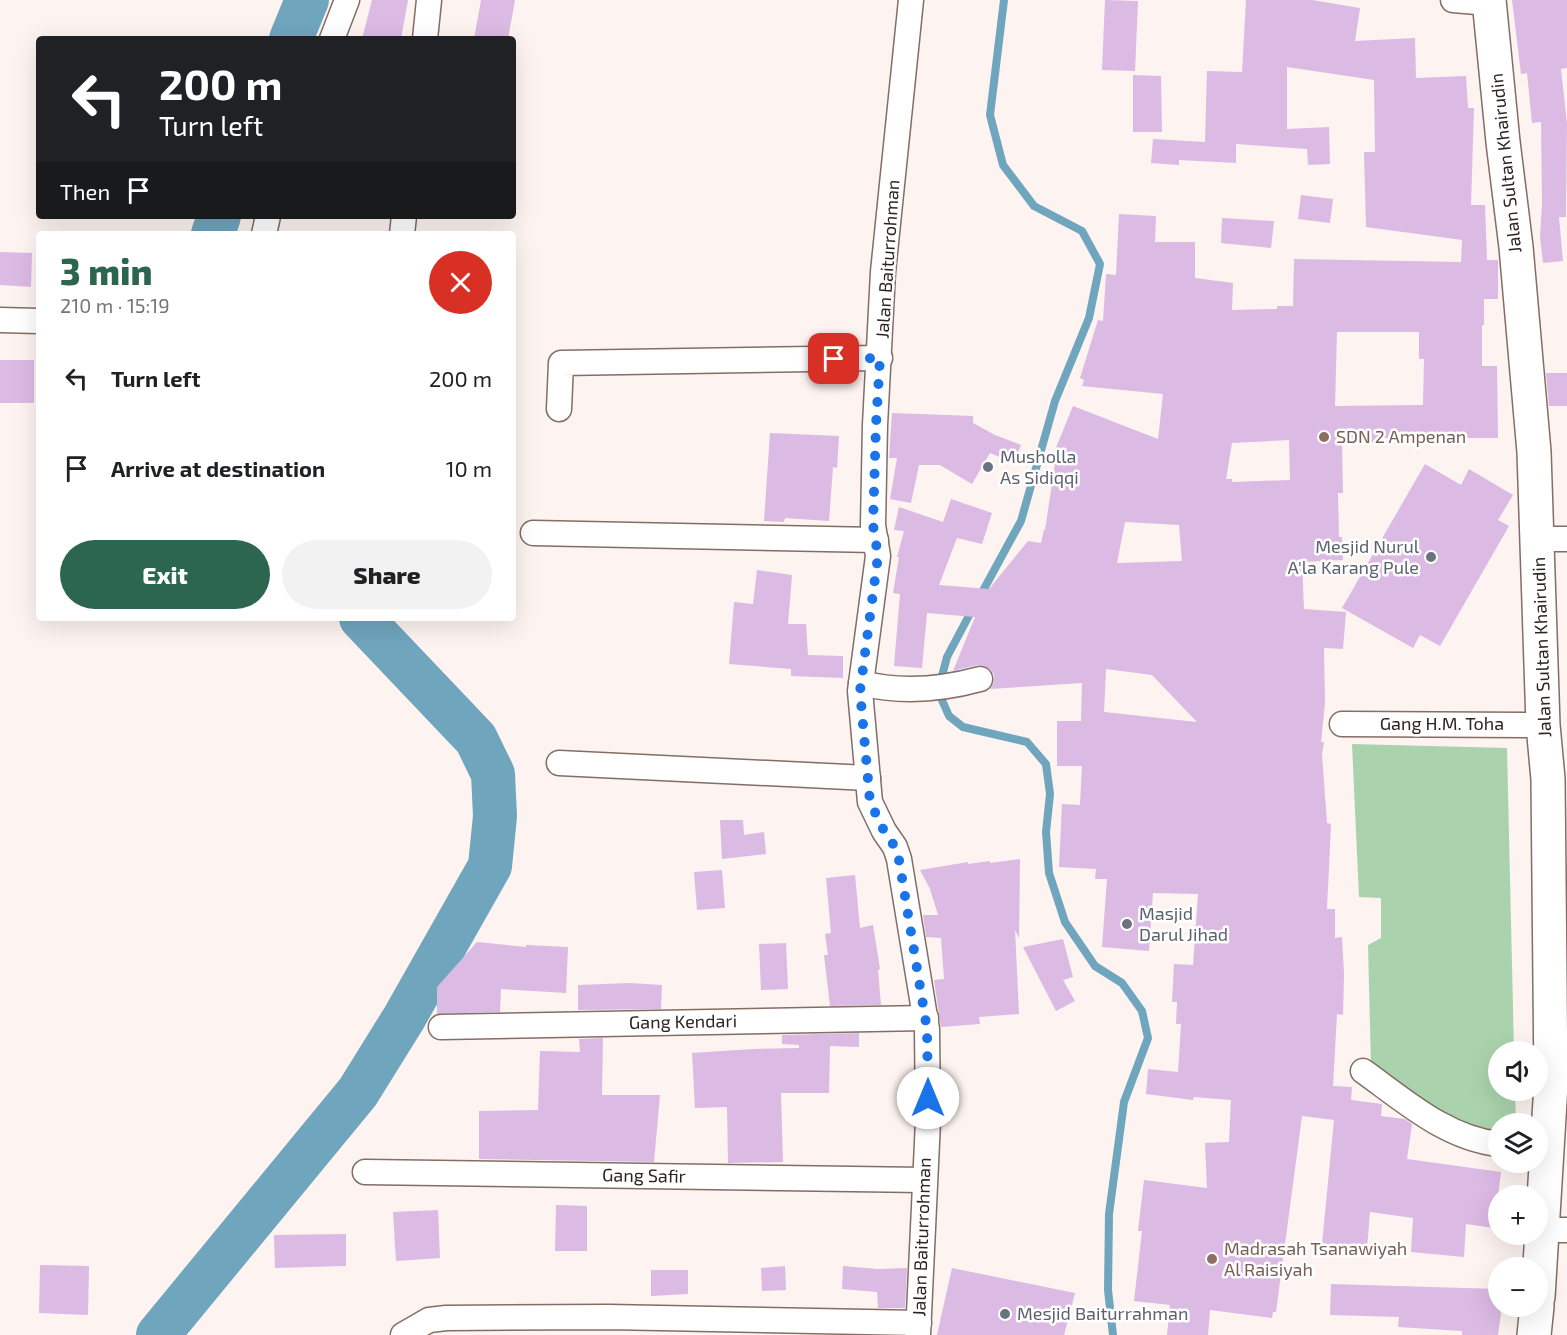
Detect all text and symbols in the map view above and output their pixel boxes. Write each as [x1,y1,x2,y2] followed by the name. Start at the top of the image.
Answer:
[159,58,282,108] text: 200 m
[60,60,138,138] icon: left
[1485,72,1525,254] street label: Jalan Sultan Khairudin
[159,109,263,141] text: Turn left
[122,174,155,207] icon: arrive
[60,178,110,204] text: Then
[870,179,904,339] street label: Jalan Baiturrohman
[60,249,153,292] text: 3 min
[429,251,492,314] button: close
[60,293,170,317] text: 210 m · 15:19
[808,333,859,384] pin
[817,342,850,375] icon: arrive
[60,362,93,395] icon: left
[111,365,200,391] text: Turn left
[429,365,492,391] text: 200 m
[1336,425,1466,447] place label: SDN 2 Ampenan
[1317,430,1331,444] marker: SDN 2 Ampenan
[1000,445,1079,488] place label: Musholla As Sidiqqi
[60,452,93,485] icon: arrive
[111,455,325,481] text: Arrive at destination
[446,455,492,481] text: 10 m
[981,460,995,474] marker: Musholla As Sidiqqi
[1287,535,1420,578] place label: Mesjid Nurul A'la Karang Pule
[60,540,270,609] button: Exit
[282,540,492,609] button: Share
[1424,550,1438,564] marker: Mesjid Nurul A'la Karang Pule
[1527,556,1555,738] street label: Jalan Sultan Khairudin
[1380,712,1504,734] street label: Gang H.M. Toha
[1139,902,1228,945] place label: Masjid Darul Jihad
[1120,917,1134,931] marker: Masjid Darul Jihad
[629,1009,737,1033] street label: Gang Kendari
[1488,1041,1548,1317] map controls
[1488,1041,1548,1101] button: sound
[896,1066,960,1130] position arrow
[1488,1113,1548,1173] button: layers
[907,1157,935,1317] street label: Jalan Baiturrohman
[602,1163,686,1187] street label: Gang Safir
[1488,1185,1548,1245] button: +
[1224,1237,1407,1280] place label: Madrasah Tsanawiyah Al Raisiyah
[1205,1252,1219,1266] marker: Madrasah Tsanawiyah Al Raisiyah
[1488,1257,1548,1317] button: −
[1017,1302,1188,1324] place label: Mesjid Baiturrahman
[998,1307,1012,1321] marker: Mesjid Baiturrahman

